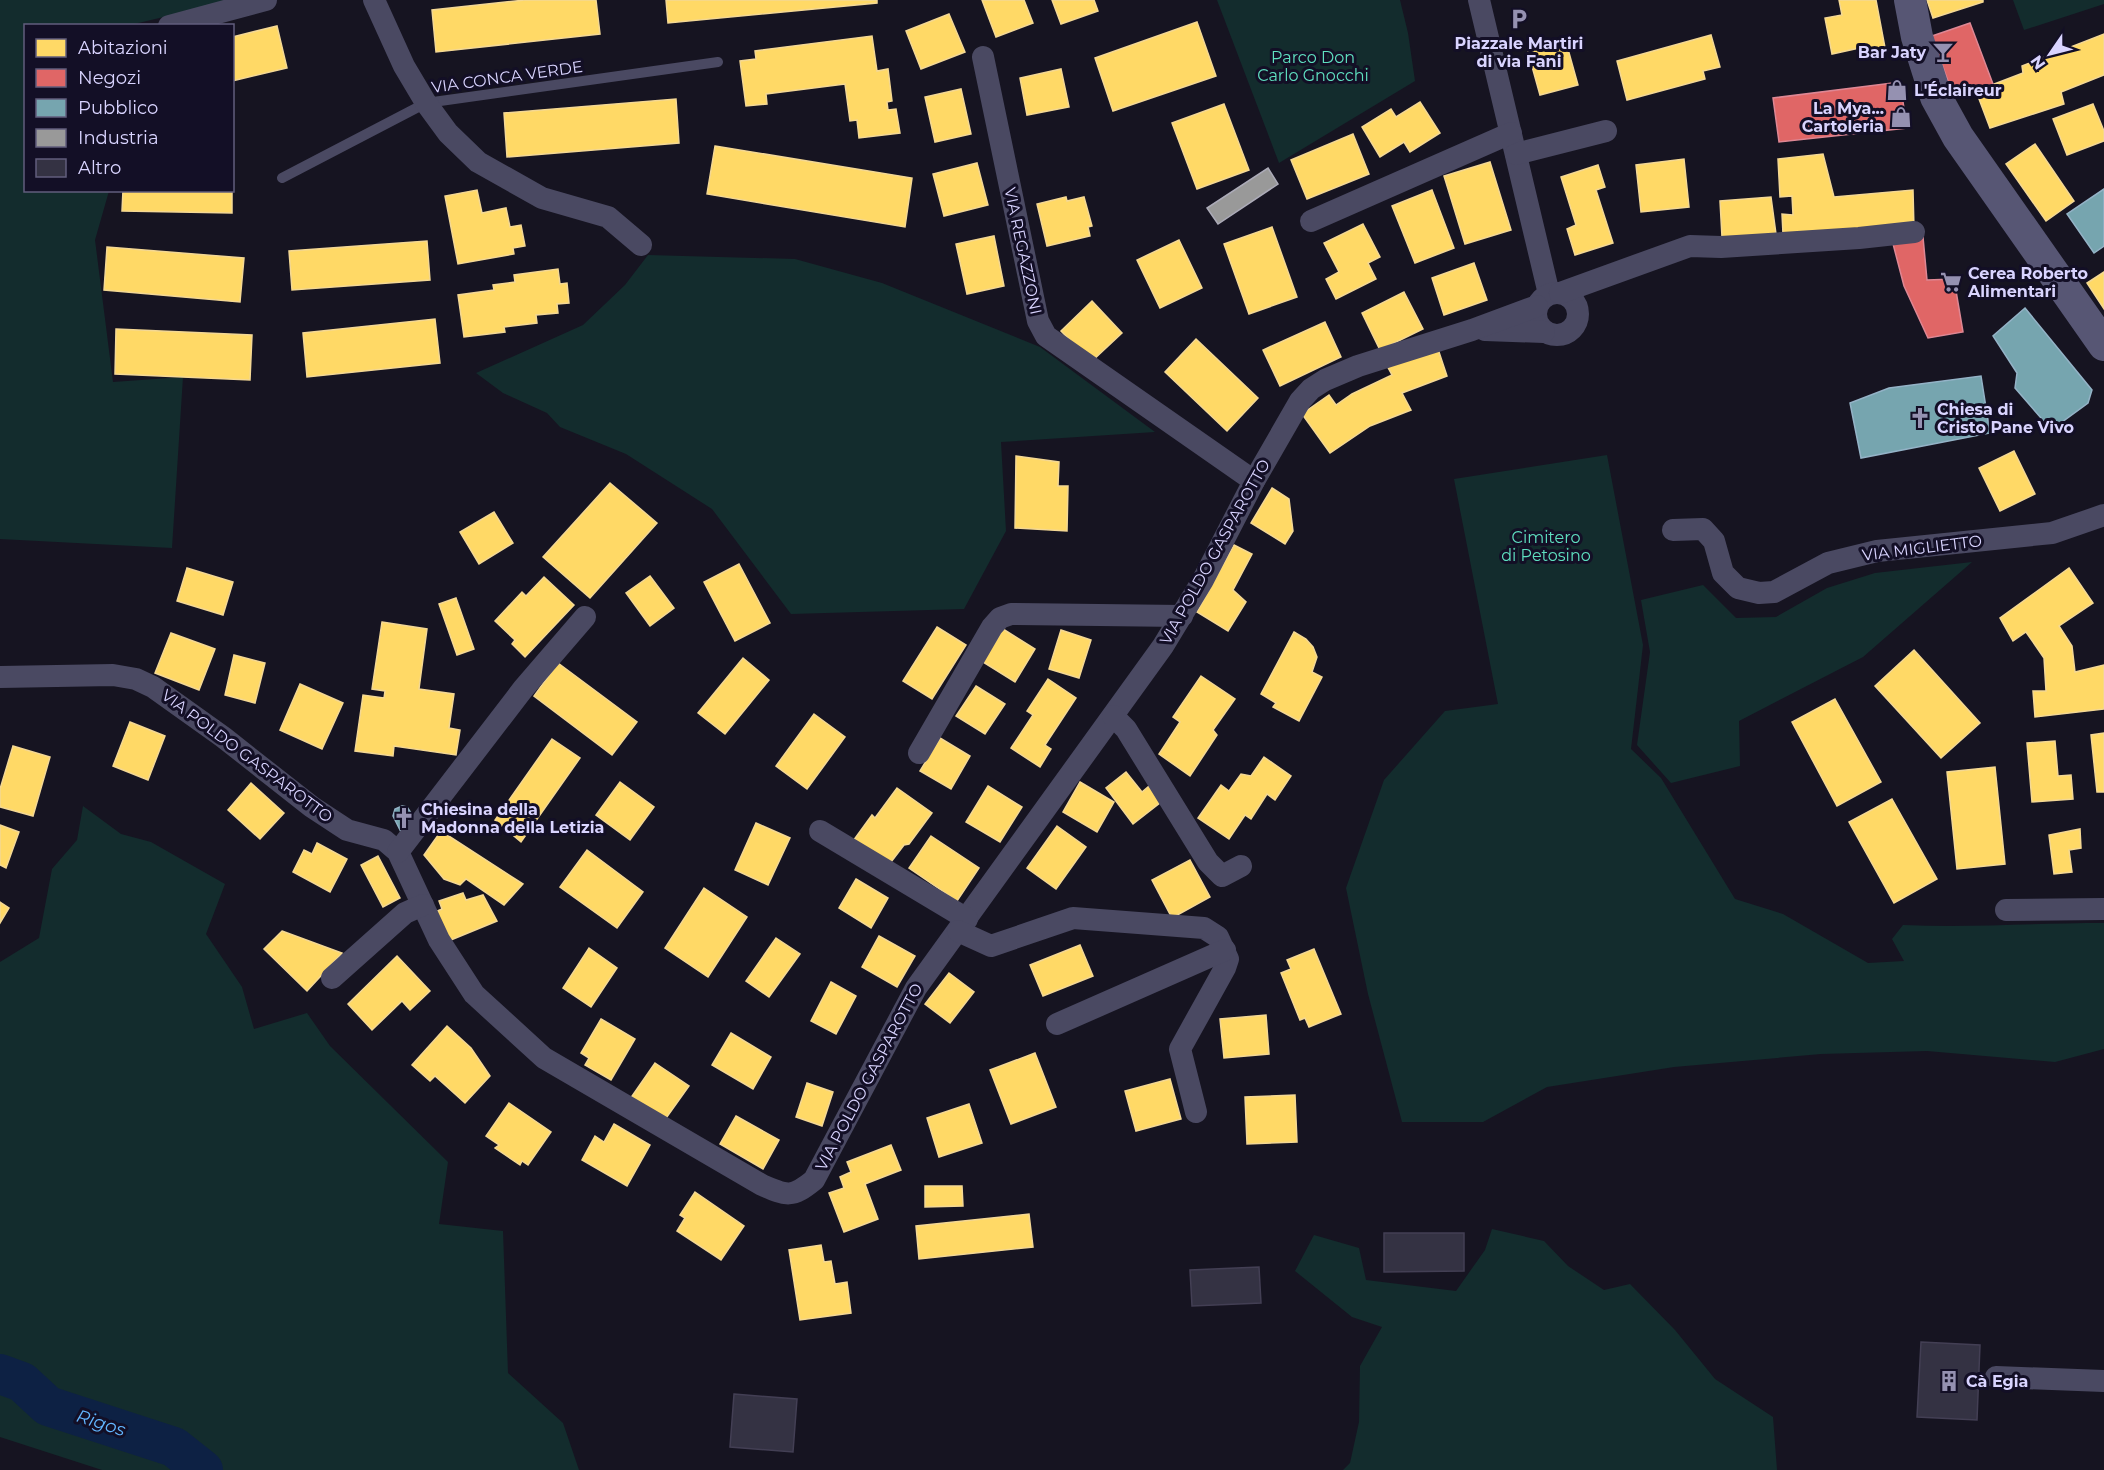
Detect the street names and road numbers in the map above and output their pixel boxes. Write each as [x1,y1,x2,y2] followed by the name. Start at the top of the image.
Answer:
[430,57,584,97] street label: VIA CONCA VERDE
[1000,186,1046,316] street label: VIA REGAZZONI
[1156,456,1274,648] street label: VIA POLDO GASPAROTTO
[1861,531,1983,565] street label: VIA MIGLIETTO
[158,685,336,827] street label: VIA POLDO GASPAROTTO
[812,980,926,1174] street label: VIA POLDO GASPAROTTO

